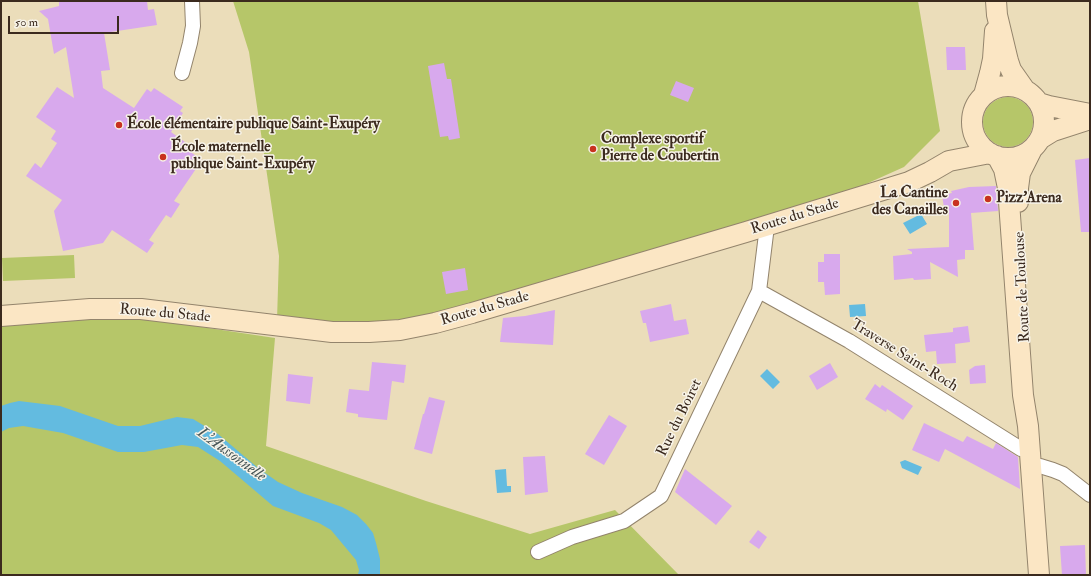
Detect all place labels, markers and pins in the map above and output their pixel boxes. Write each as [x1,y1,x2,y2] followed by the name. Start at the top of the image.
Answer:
[127,116,380,134] place label: École élémentaire publique Saint-Exupéry
[114,120,124,130] marker: École élémentaire publique Saint-Exupéry
[601,131,719,166] place label: Complexe sportif Pierre de Coubertin
[171,139,315,174] place label: École maternelle publique Saint-Exupéry
[588,144,598,154] marker: Complexe sportif Pierre de Coubertin
[158,152,168,162] marker: École maternelle publique Saint-Exupéry
[872,185,948,220] place label: La Cantine des Canailles
[996,190,1062,208] place label: Pizz'Arena
[983,194,993,204] marker: Pizz'Arena
[951,198,961,208] marker: La Cantine des Canailles

